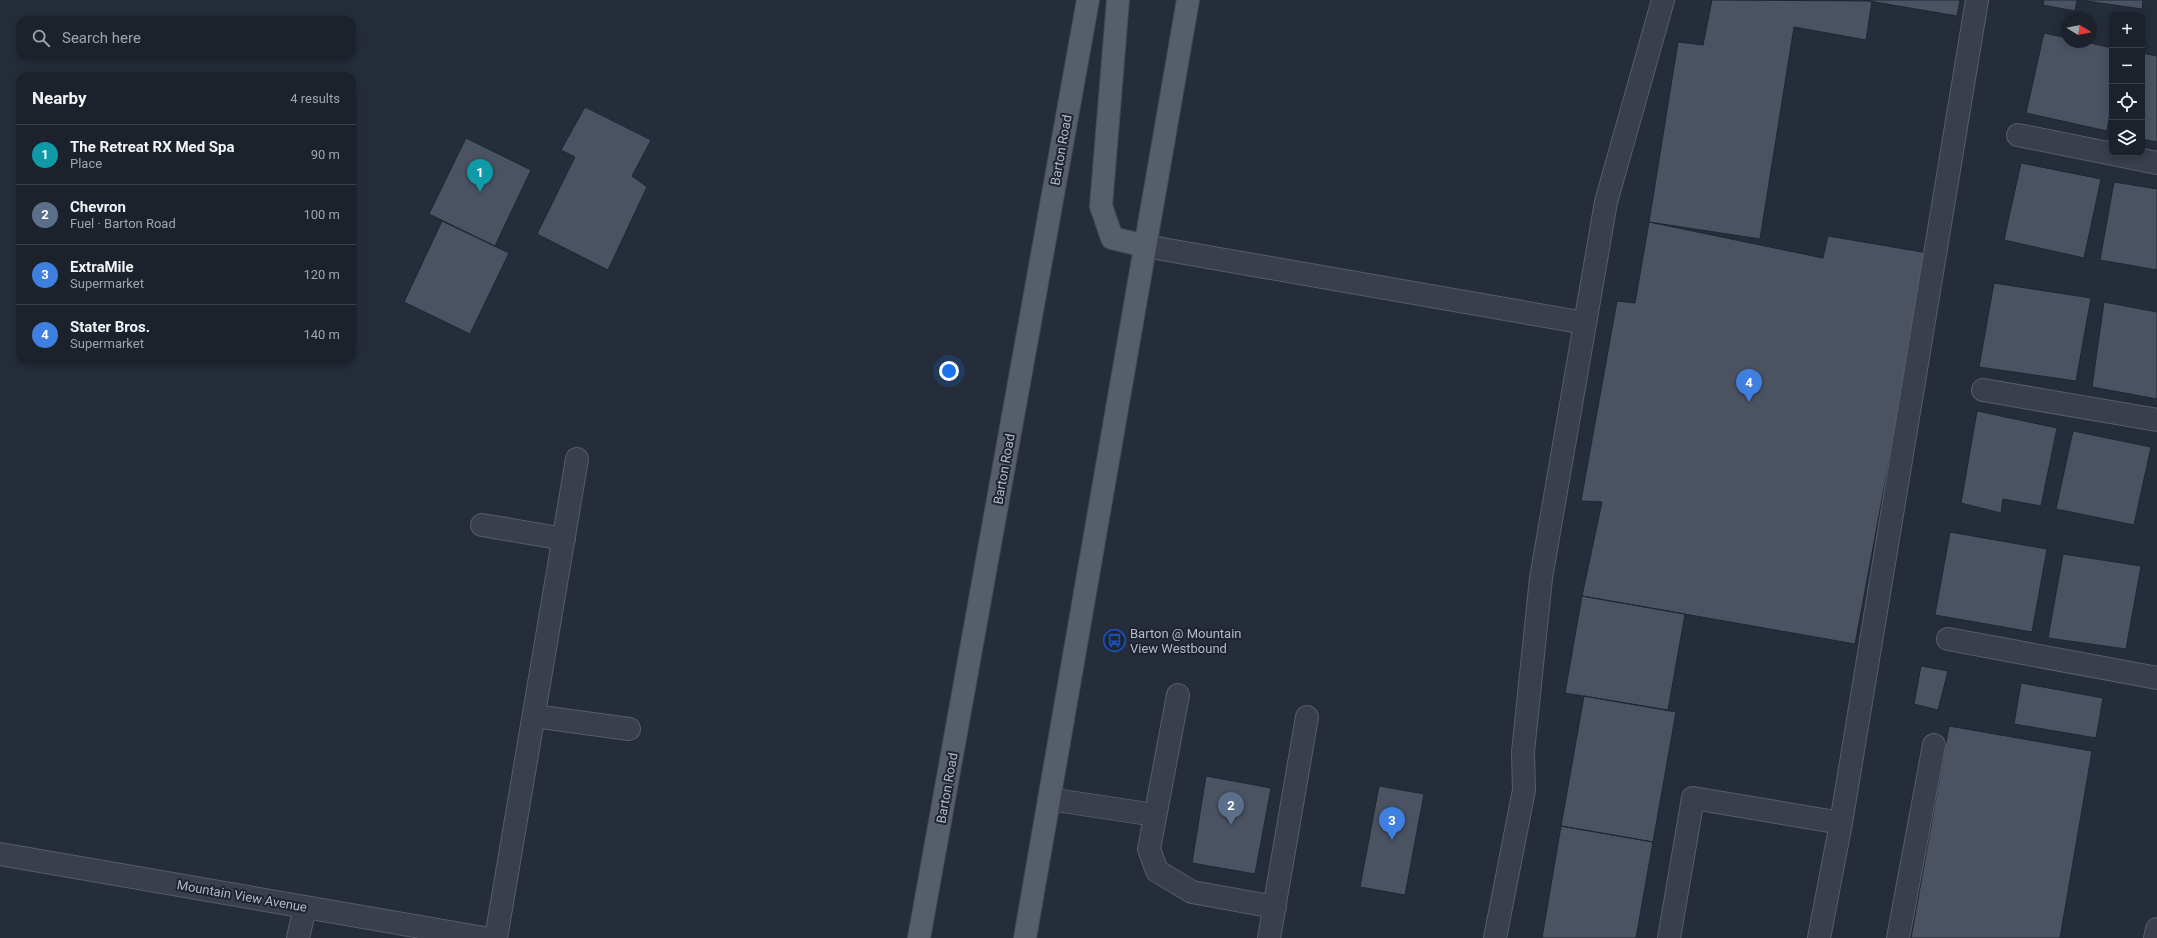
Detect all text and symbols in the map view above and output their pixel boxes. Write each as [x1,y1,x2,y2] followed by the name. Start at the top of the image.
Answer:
[2061,12,2097,48] north arrow
[2109,12,2145,156] map controls
[2109,12,2145,48] button: +
[16,16,356,60] search box
[30,27,52,49] icon: search
[62,29,141,47] text: Search here
[2109,48,2145,84] button: −
[2109,84,2145,120] button: locate
[32,88,87,108] text: Nearby
[290,91,340,106] text: 4 results
[1047,113,1075,187] street label: Barton Road
[2109,120,2145,156] button: layers
[70,138,235,156] text: The Retreat RX Med Spa
[41,147,49,162] text: 1
[311,147,340,162] text: 90 m
[70,156,102,171] text: Place
[467,159,493,192] pin: 1
[70,198,126,216] text: Chevron
[41,207,49,222] text: 2
[303,207,340,222] text: 100 m
[70,216,176,231] text: Fuel · Barton Road
[70,258,134,276] text: ExtraMile
[41,267,49,282] text: 3
[303,267,340,282] text: 120 m
[70,276,144,291] text: Supermarket
[70,318,150,336] text: Stater Bros.
[41,327,49,342] text: 4
[303,327,340,342] text: 140 m
[70,336,144,351] text: Supermarket
[939,361,959,381] your location
[1736,369,1762,402] pin: 4
[990,432,1018,506] street label: Barton Road
[1130,626,1242,656] place label: Barton @ Mountain View Westbound
[1101,627,1127,653] bus stop icon: Barton @ Mountain View Westbound
[933,751,961,825] street label: Barton Road
[1218,792,1244,825] pin: 2
[1379,807,1405,840] pin: 3
[176,877,308,915] street label: Mountain View Avenue

